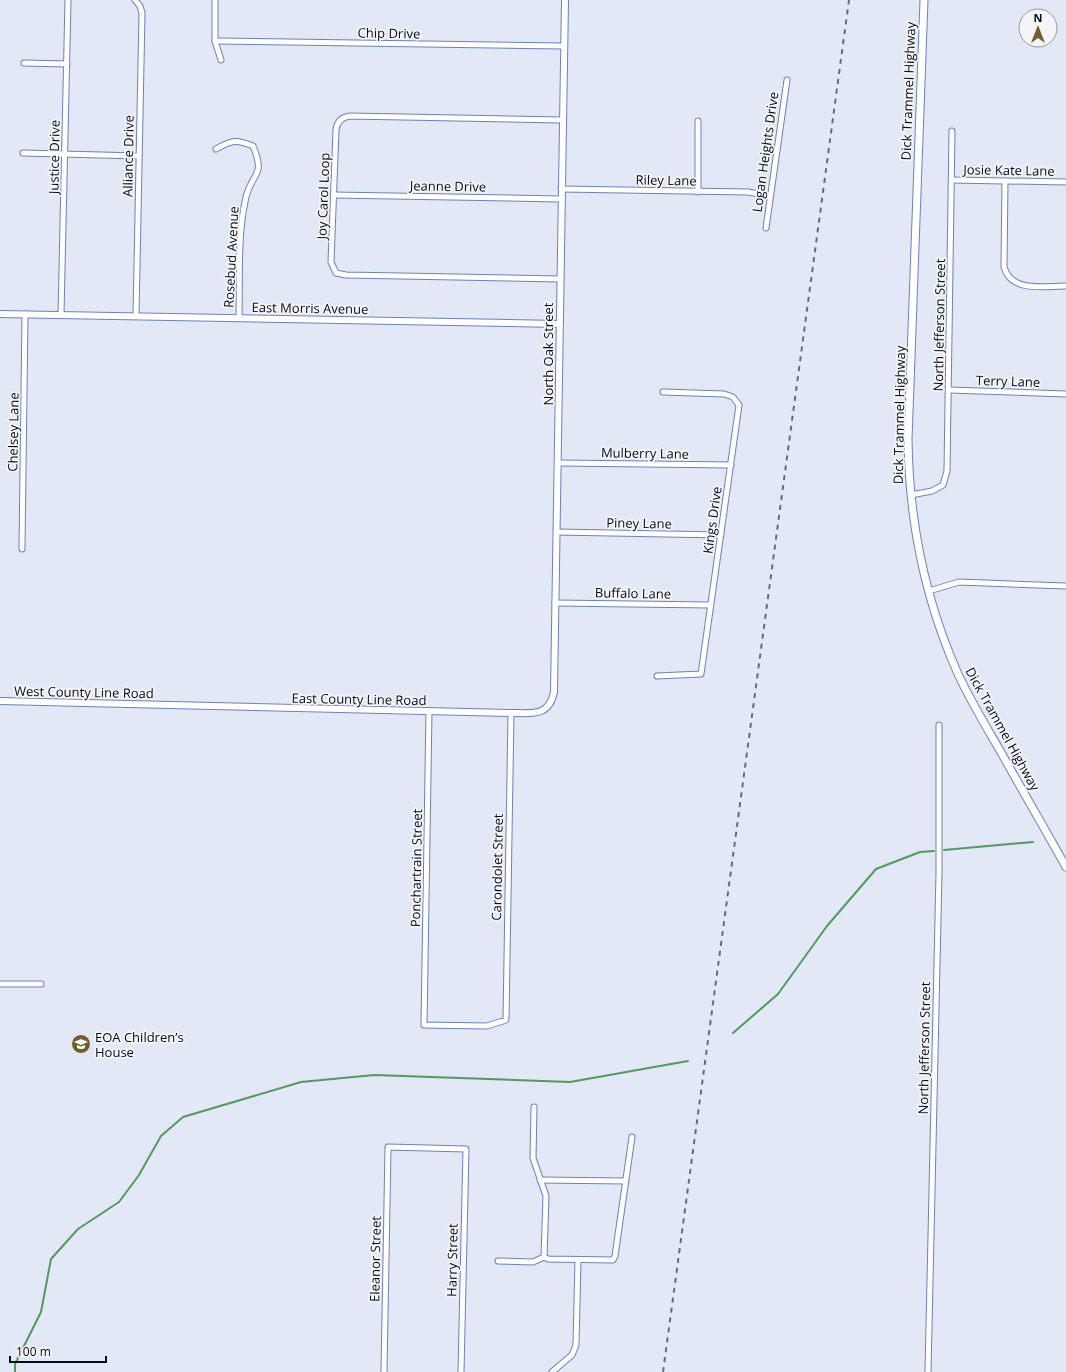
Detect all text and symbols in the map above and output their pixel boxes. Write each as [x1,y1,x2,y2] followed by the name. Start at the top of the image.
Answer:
[1018,8,1058,48] north arrow
[1034,10,1042,25] text: N
[897,21,919,161] street label: Dick Trammel Highway
[358,23,420,43] street label: Chip Drive
[748,91,782,213] street label: Logan Heights Drive
[118,115,138,197] street label: Alliance Drive
[44,120,64,196] street label: Justice Drive
[312,152,334,242] street label: Joy Carol Loop
[961,160,1055,180] street label: Josie Kate Lane
[635,170,697,190] street label: Riley Lane
[408,176,486,196] street label: Jeanne Drive
[219,206,243,308] street label: Rosebud Avenue
[929,258,949,392] street label: North Jefferson Street
[251,298,369,318] street label: East Morris Avenue
[539,302,557,405] street label: North Oak Street
[889,345,909,484] street label: Dick Trammel Highway
[976,371,1040,391] street label: Terry Lane
[3,392,23,472] street label: Chelsey Lane
[601,443,689,463] street label: Mulberry Lane
[698,485,726,555] street label: Kings Drive
[606,513,672,533] street label: Piney Lane
[595,583,671,603] street label: Buffalo Lane
[962,664,1045,794] street label: Dick Trammel Highway
[14,682,154,702] street label: West County Line Road
[291,689,427,709] street label: East County Line Road
[406,808,426,927] street label: Ponchartrain Street
[487,813,507,921] street label: Carondolet Street
[914,981,934,1115] street label: North Jefferson Street
[95,1028,184,1061] place label: EOA Children’s House
[70,1033,92,1055] school or university icon: EOA Children’s House
[365,1216,385,1302] street label: Eleanor Street
[442,1223,462,1297] street label: Harry Street
[10,1338,106,1364] scale bar
[16,1343,51,1360] text: 100 m

